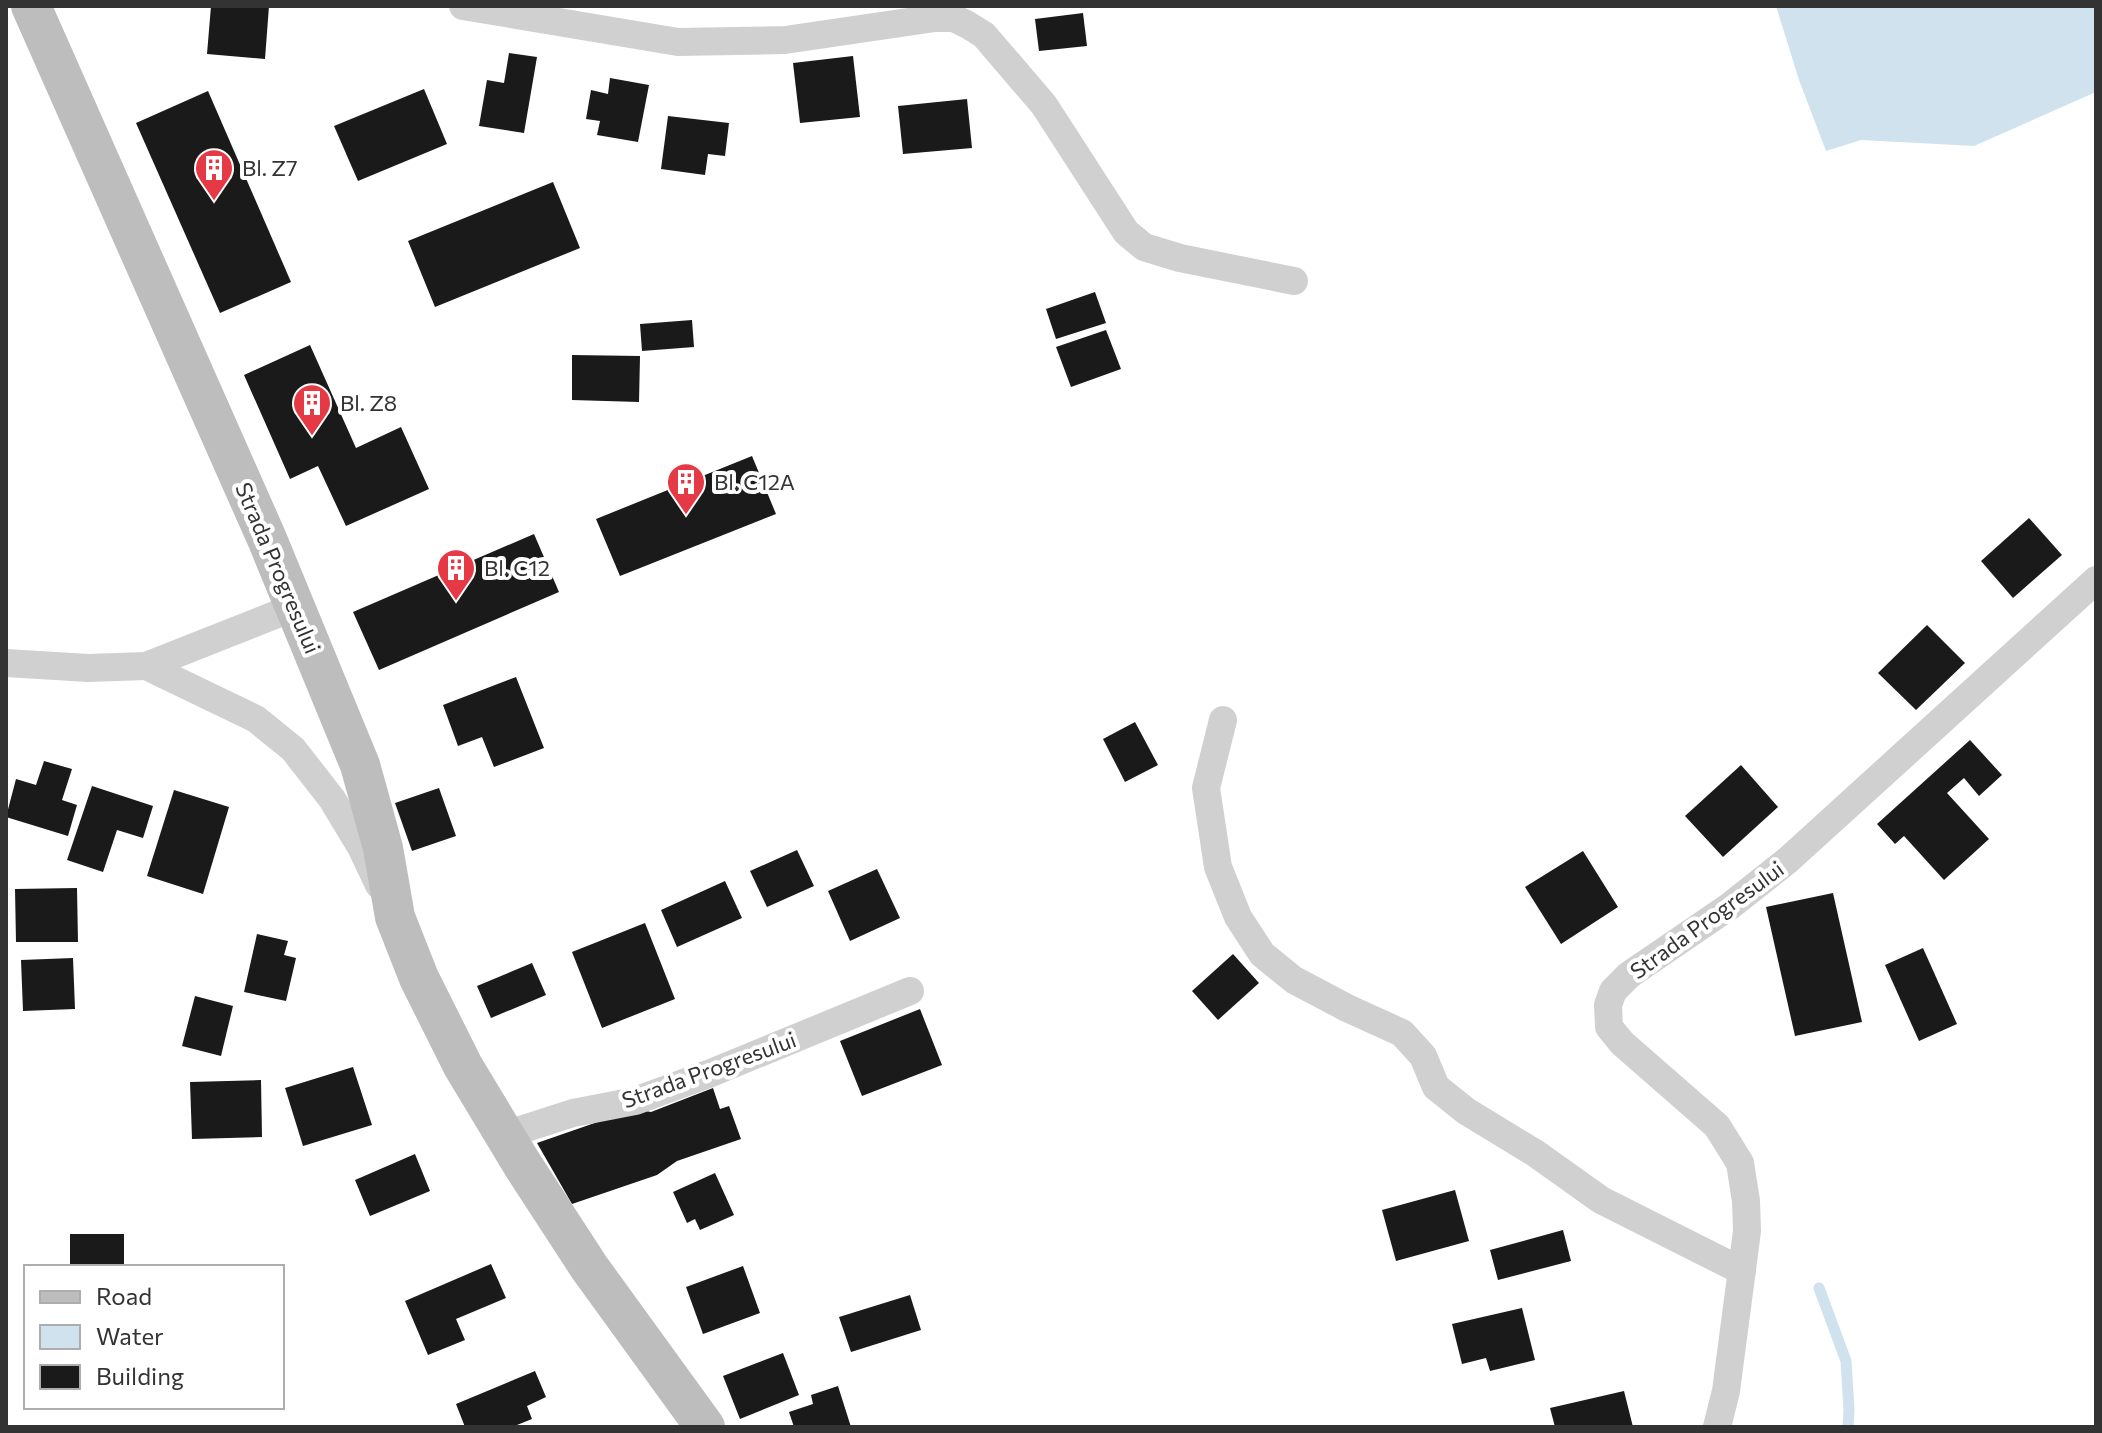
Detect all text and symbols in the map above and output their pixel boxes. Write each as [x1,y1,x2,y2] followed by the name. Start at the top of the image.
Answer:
[193,147,235,202] building icon: Bl. Z7
[242,154,298,181] place label: Bl. Z7
[291,382,333,437] building icon: Bl. Z8
[340,389,397,416] place label: Bl. Z8
[665,461,707,516] building icon: Bl. C12A
[714,468,795,495] place label: Bl. C12A
[230,478,327,657] street label: Strada Progresului
[435,547,477,602] building icon: Bl. C12
[484,554,550,581] place label: Bl. C12
[1625,855,1789,984] street label: Strada Progresului
[618,1025,800,1114] street label: Strada Progresului
[24,1265,284,1409] legend
[96,1281,152,1310] text: Road
[96,1321,164,1350] text: Water
[96,1361,184,1390] text: Building

